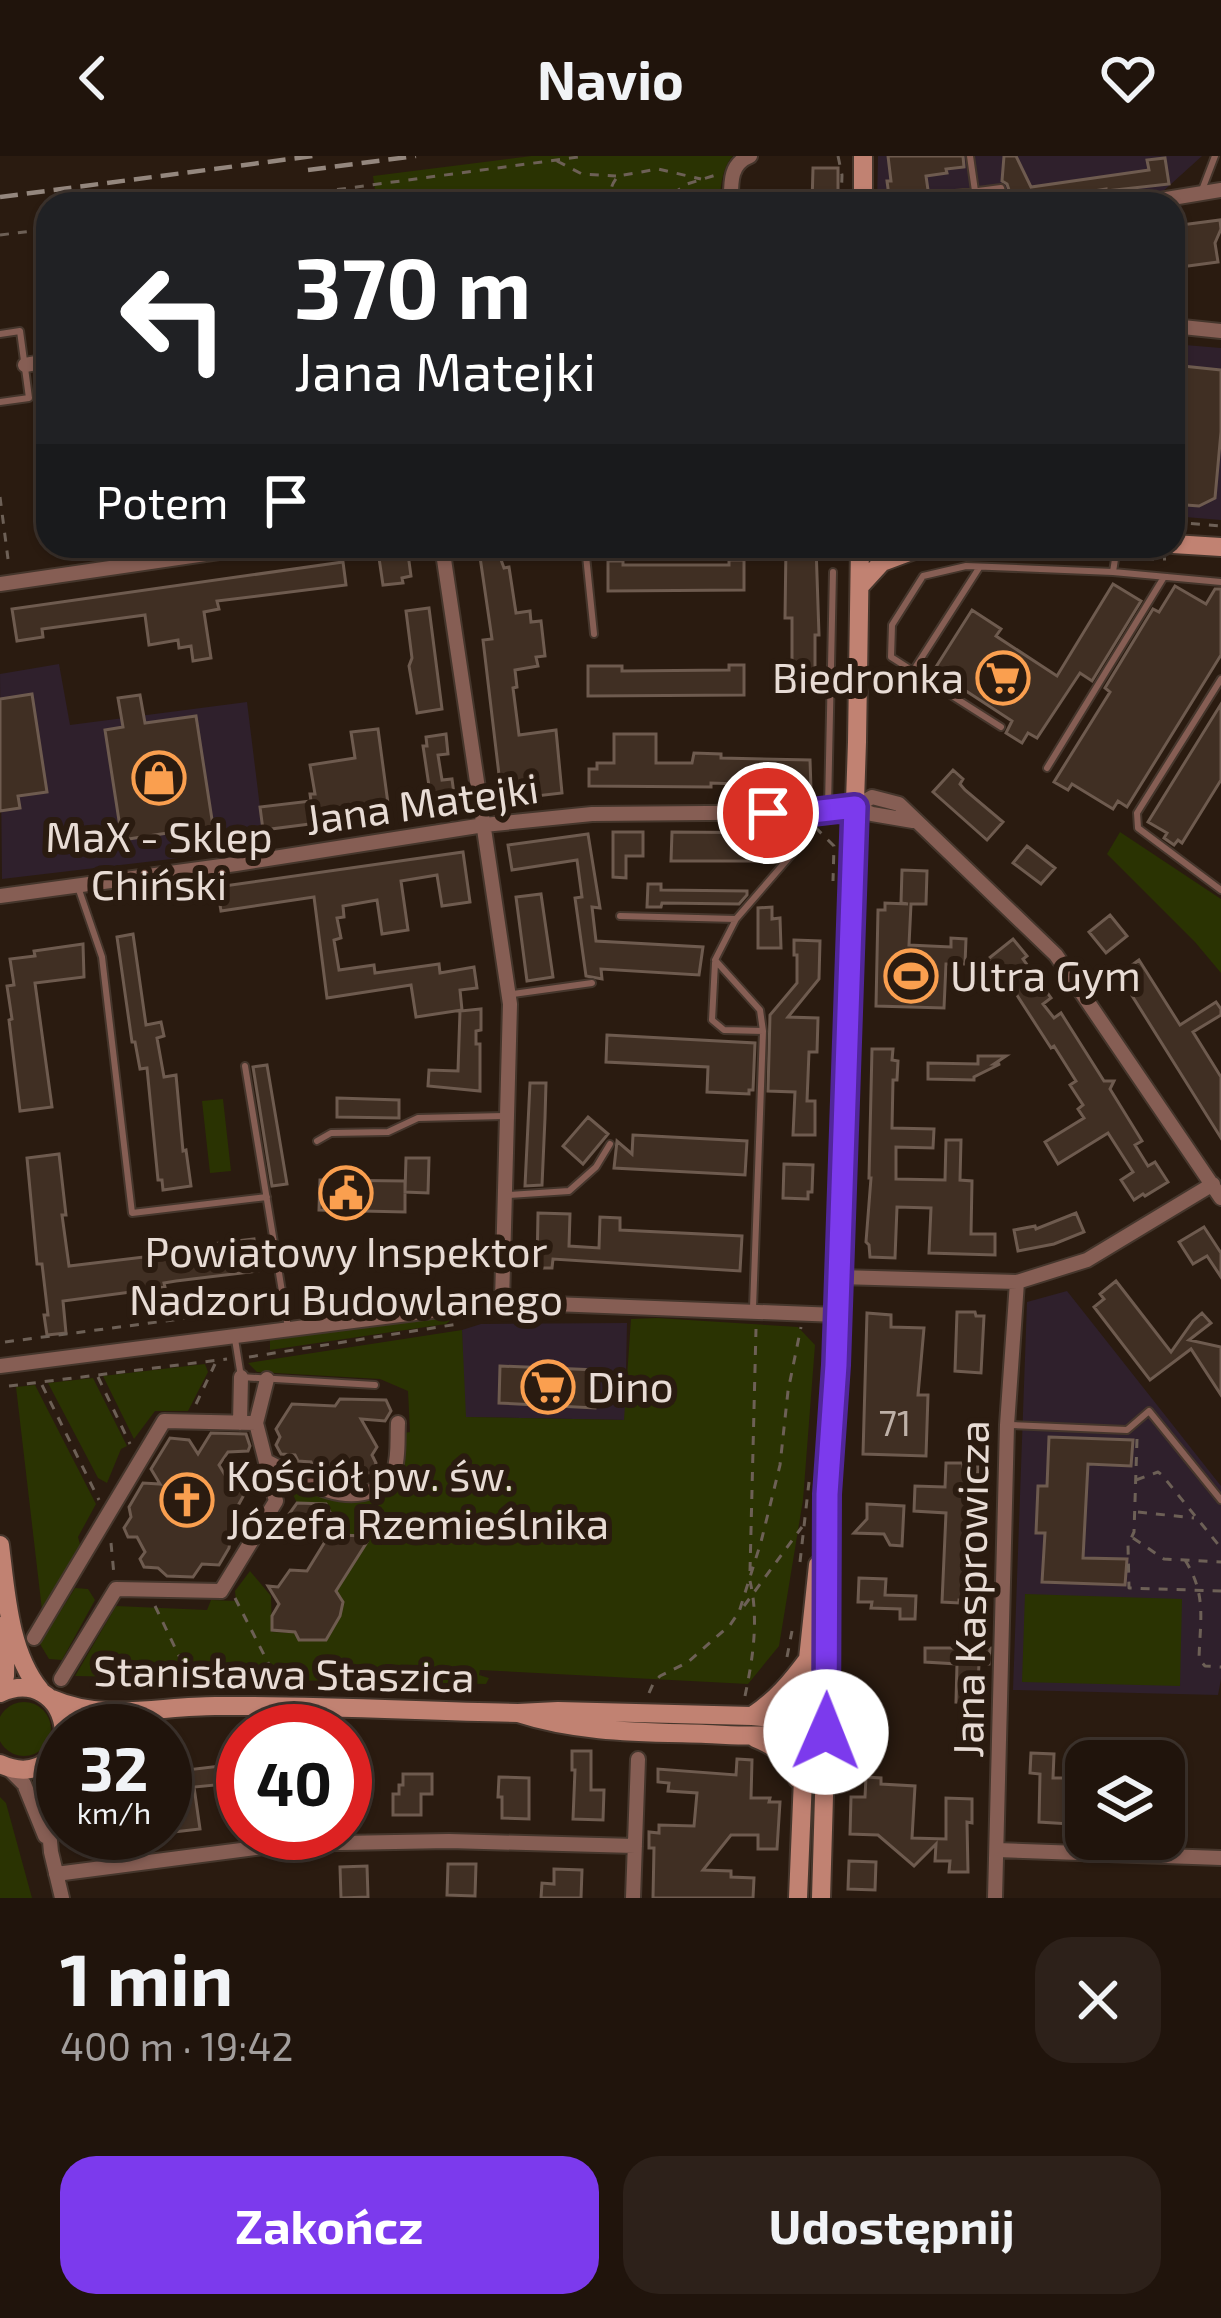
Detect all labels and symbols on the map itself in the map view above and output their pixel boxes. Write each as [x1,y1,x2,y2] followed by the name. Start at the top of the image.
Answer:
[975,650,1031,706] supermarket icon: Biedronka
[772,651,964,701] place label: Biedronka
[131,750,187,806] shop icon: MaX - Sklep Chiński
[302,761,542,844] street label: Jana Matejki
[717,762,819,864] pin
[45,810,273,908] place label: MaX - Sklep Chiński
[883,948,939,1004] sports icon: Ultra Gym
[950,949,1141,999] place label: Ultra Gym
[318,1165,374,1221] public building icon: Powiatowy Inspektor Nadzoru Budowlanego
[129,1225,563,1323] place label: Powiatowy Inspektor Nadzoru Budowlanego
[520,1359,576,1415] supermarket icon: Dino
[587,1360,674,1410] place label: Dino
[879,1400,911,1443] house number: 71
[941,1420,997,1758] street label: Jana Kasprowicza
[226,1449,609,1547] place label: Kościół pw. św. Józefa Rzemieślnika
[159,1472,215,1528] church icon: Kościół pw. św. Józefa Rzemieślnika
[93,1644,475,1700] street label: Stanisława Staszica
[763,1669,889,1795] position arrow
[216,1704,372,1860] speed limit sign: 40

